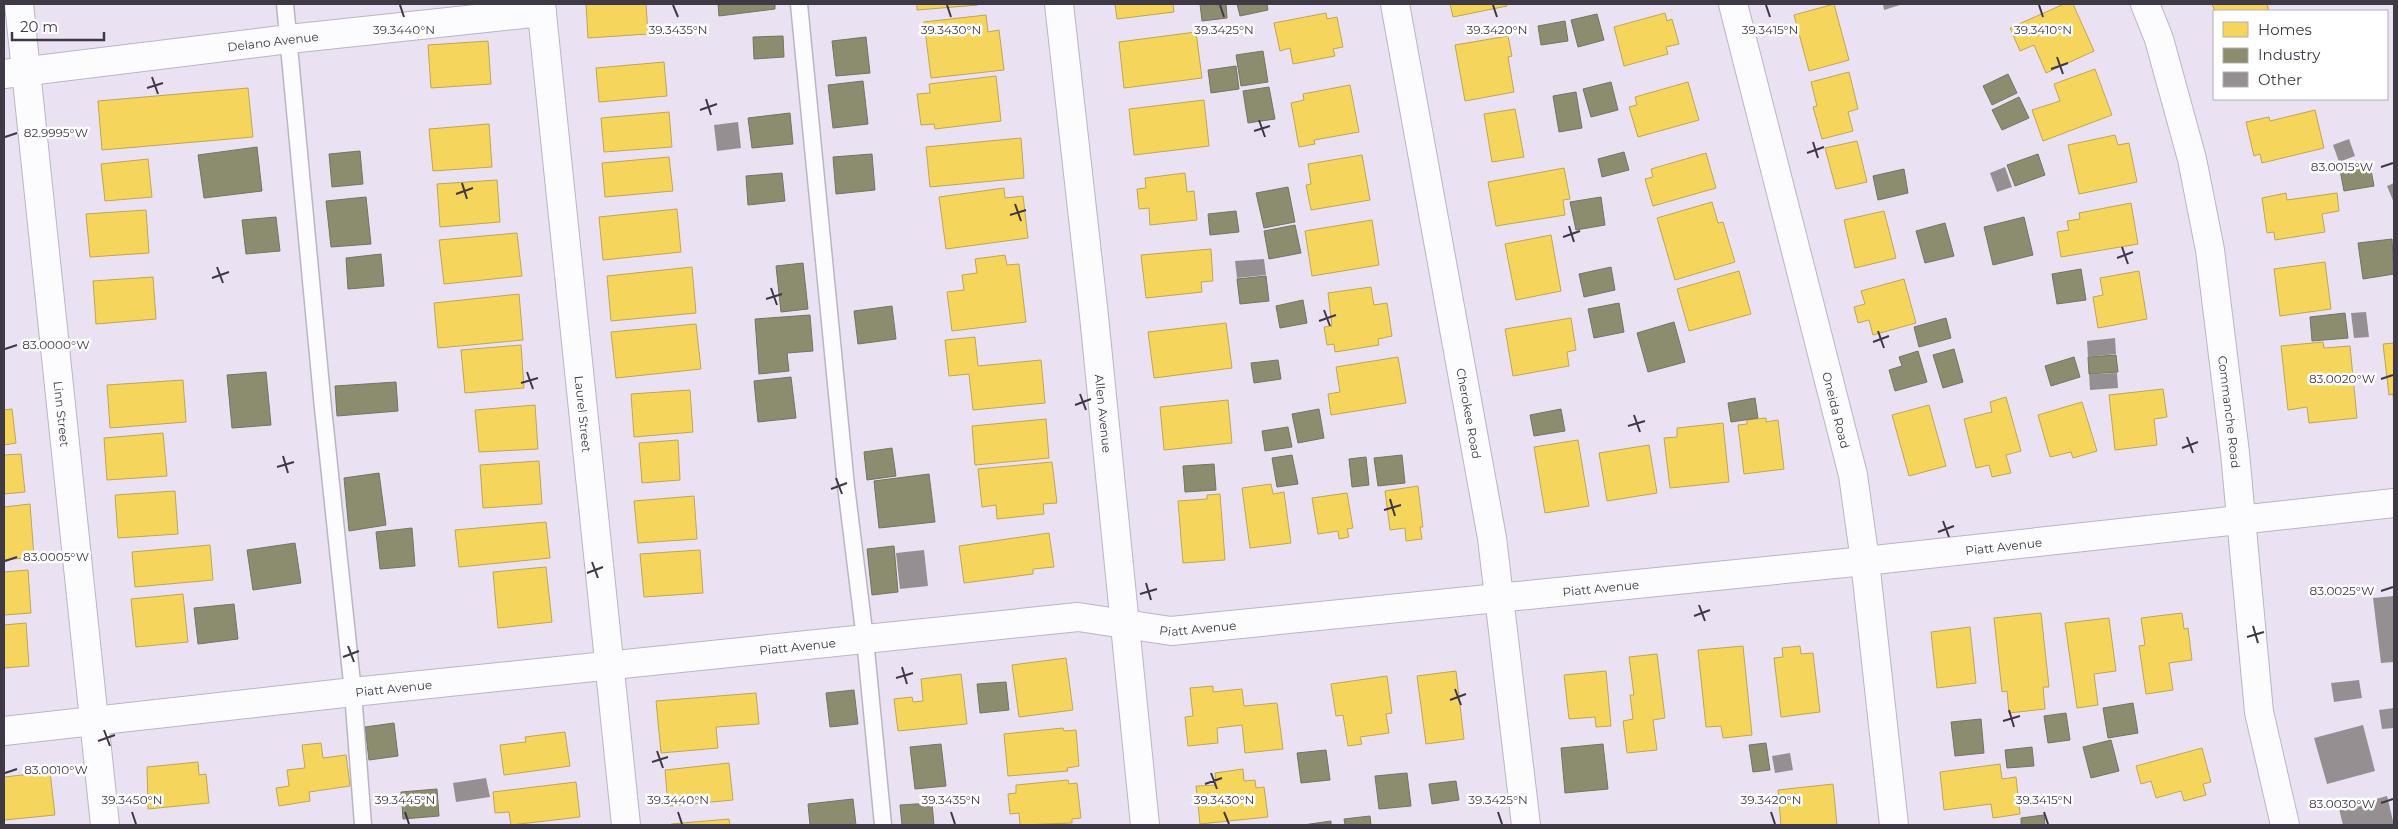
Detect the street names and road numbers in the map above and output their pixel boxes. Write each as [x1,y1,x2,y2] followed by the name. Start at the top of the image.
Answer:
[227,28,319,54] street label: Delano Avenue
[2216,355,2244,469] street label: Commanche Road
[1454,367,1485,460] street label: Cherokee Road
[1819,370,1853,450] street label: Oneida Road
[1092,374,1115,454] street label: Allen Avenue
[572,375,595,453] street label: Laurel Street
[51,380,73,447] street label: Linn Street
[1964,534,2043,557] street label: Piatt Avenue
[1562,576,1640,599] street label: Piatt Avenue
[1158,617,1237,638] street label: Piatt Avenue
[758,635,837,657] street label: Piatt Avenue
[355,676,433,699] street label: Piatt Avenue

